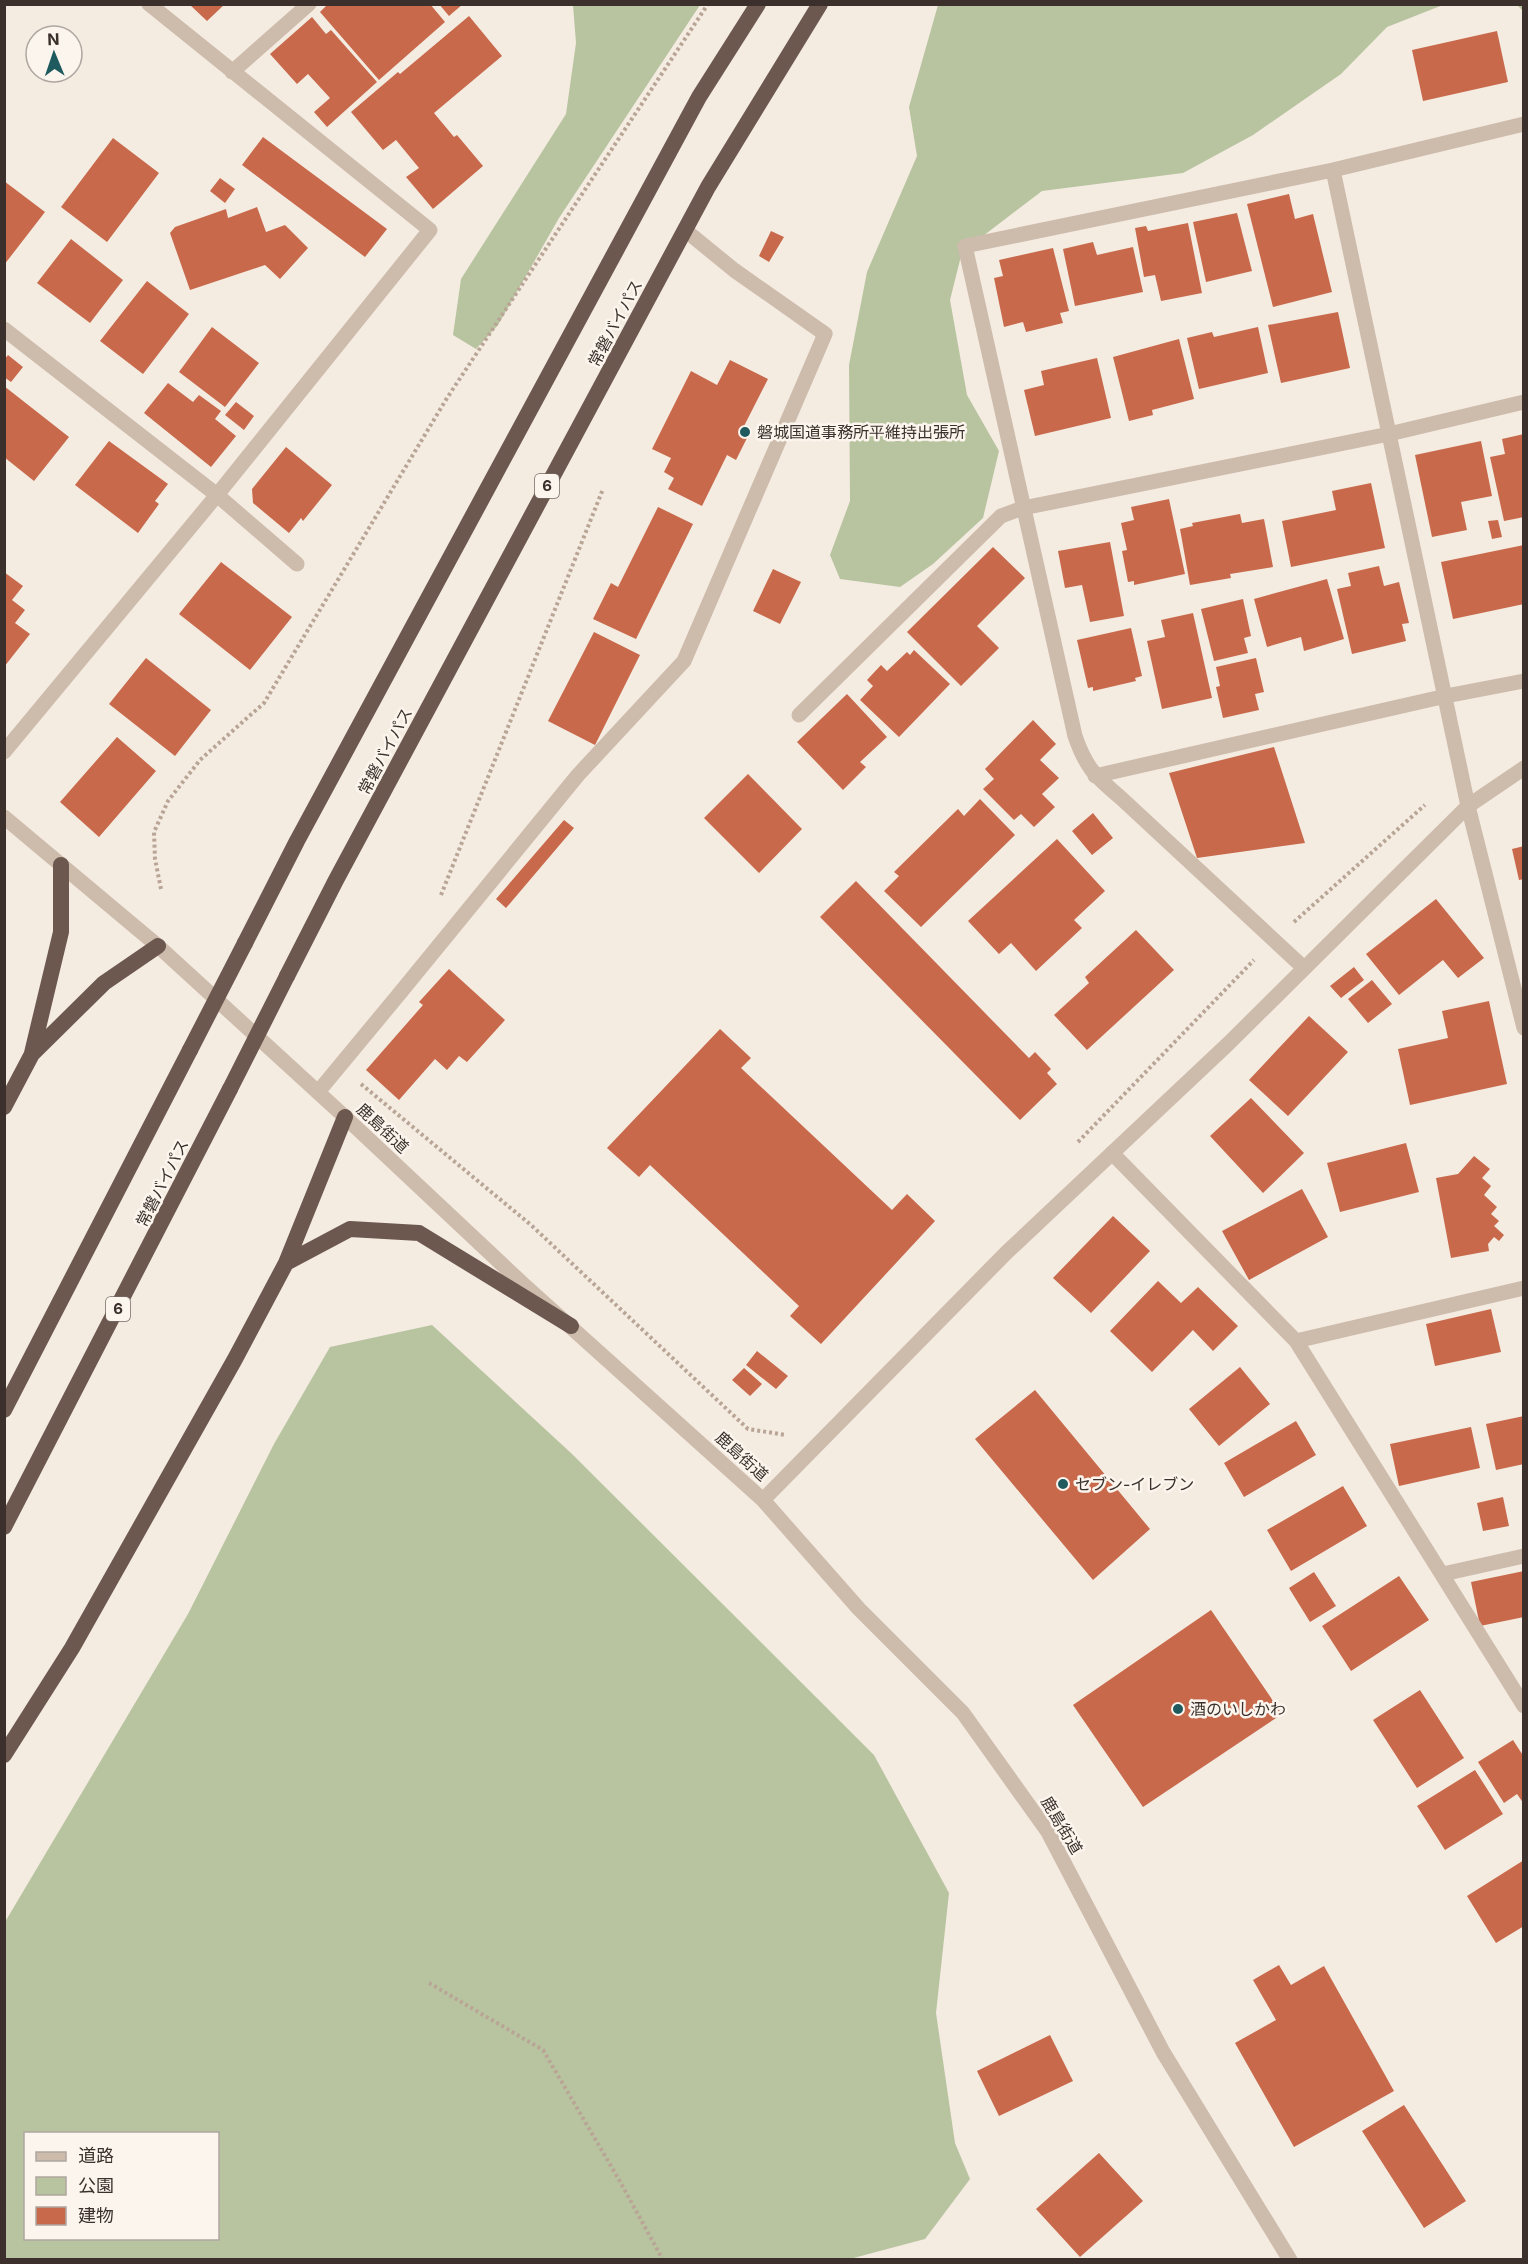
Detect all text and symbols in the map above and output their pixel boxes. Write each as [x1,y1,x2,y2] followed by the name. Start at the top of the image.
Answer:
[24,24,84,84] north arrow
[47,29,60,49] text: N
[584,276,646,370] street label: 常磐バイパス
[757,422,965,442] place label: 磐城国道事務所平維持出張所
[738,425,752,439] marker: 磐城国道事務所平維持出張所
[535,474,559,498] road number: 6
[354,704,416,798] street label: 常磐バイパス
[353,1099,413,1157] street label: 鹿島街道
[131,1136,193,1230] street label: 常磐バイパス
[106,1297,130,1321] road number: 6
[712,1427,772,1485] street label: 鹿島街道
[1075,1474,1194,1494] place label: セブン-イレブン
[1056,1477,1070,1491] marker: セブン-イレブン
[1190,1699,1286,1719] place label: 酒のいしかわ
[1171,1702,1185,1716] marker: 酒のいしかわ
[1037,1792,1087,1858] street label: 鹿島街道
[24,2132,219,2240] legend
[78,2145,114,2166] text: 道路
[78,2175,114,2196] text: 公園
[78,2205,114,2226] text: 建物

